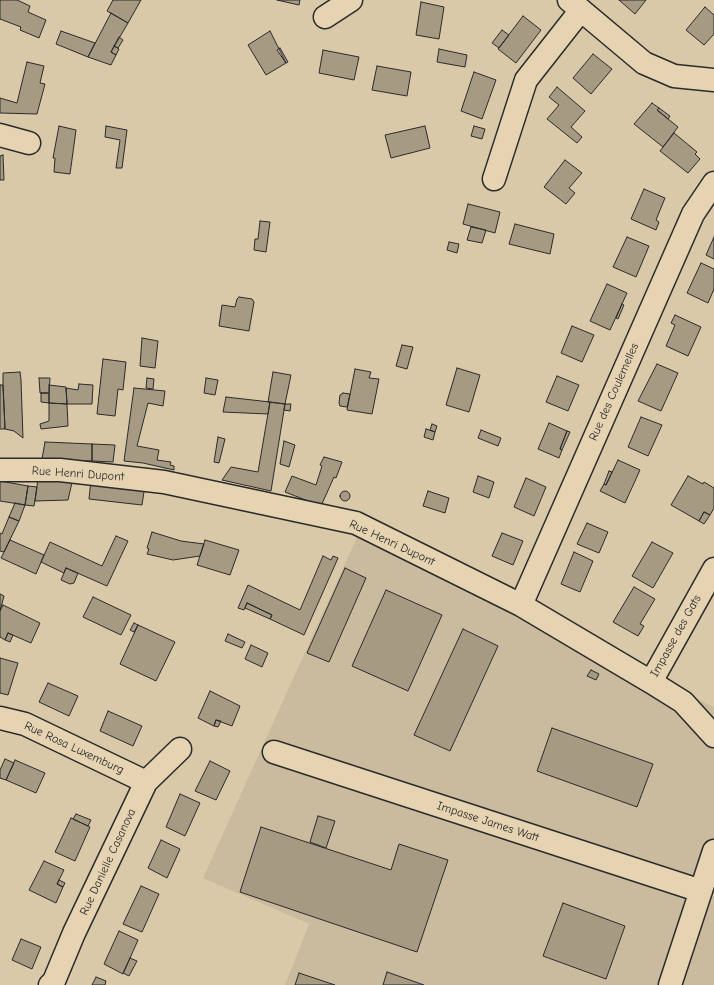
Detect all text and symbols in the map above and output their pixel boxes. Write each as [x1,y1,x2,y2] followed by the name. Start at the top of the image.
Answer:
[586,341,642,443] street label: Rue des Coulemelles
[31,464,125,484] street label: Rue Henri Dupont
[347,517,437,569] street label: Rue Henri Dupont
[647,592,705,680] street label: Impasse des Gats
[22,719,126,777] street label: Rue Rosa Luxemburg
[435,799,541,845] street label: Impasse James Watt
[77,806,139,918] street label: Rue Danielle Casanova

